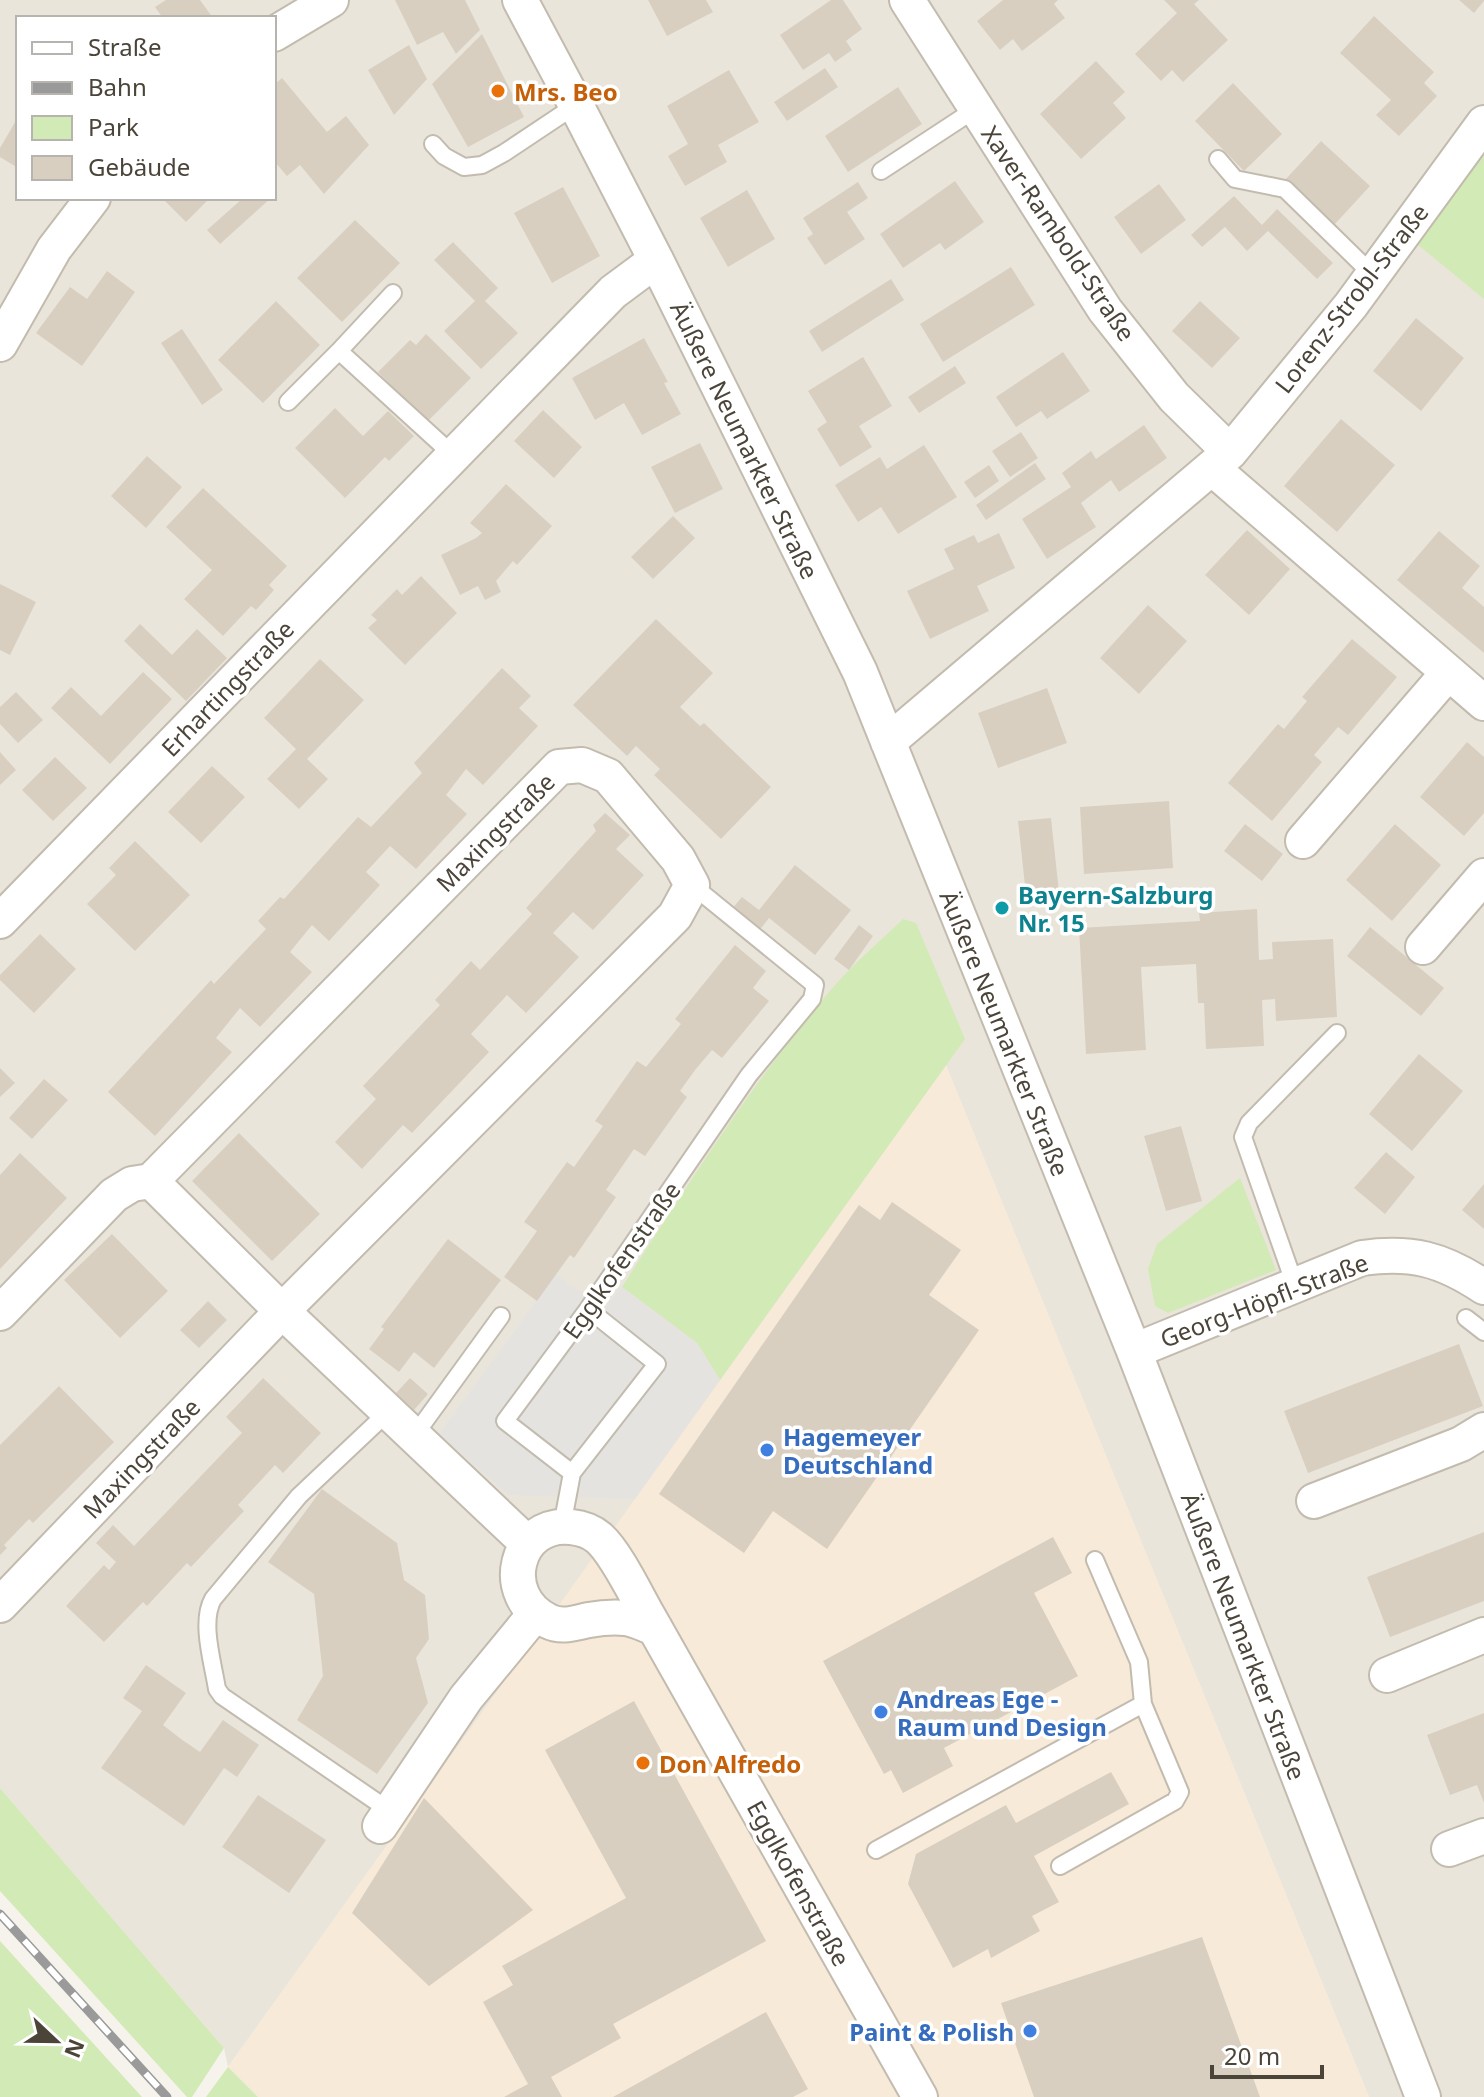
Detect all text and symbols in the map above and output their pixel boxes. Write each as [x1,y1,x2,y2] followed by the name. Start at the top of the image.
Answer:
[16,16,276,200] legend
[88,30,161,63] text: Straße
[88,70,147,103] text: Bahn
[514,75,618,108] place label: Mrs. Beo
[489,82,507,100] marker: Mrs. Beo
[88,110,139,143] text: Park
[975,119,1143,347] street label: Xaver-Rambold-Straße
[88,150,190,183] text: Gebäude
[1267,197,1435,399] street label: Lorenz-Strobl-Straße
[663,296,827,584] street label: Äußere Neumarkter Straße
[153,613,301,763] street label: Erhartingstraße
[428,765,562,899] street label: Maxingstraße
[1018,878,1213,939] place label: Bayern-Salzburg Nr. 15
[933,885,1077,1181] street label: Äußere Neumarkter Straße
[993,899,1011,917] marker: Bayern-Salzburg Nr. 15
[554,1175,688,1345] street label: Egglkofenstraße
[1155,1245,1373,1355] street label: Georg-Höpfl-Straße
[75,1391,207,1525] street label: Maxingstraße
[783,1420,933,1481] place label: Hagemeyer Deutschland
[758,1441,776,1459] marker: Hagemeyer Deutschland
[1174,1488,1314,1784] street label: Äußere Neumarkter Straße
[897,1682,1107,1743] place label: Andreas Ege - Raum und Design
[872,1703,890,1721] marker: Andreas Ege - Raum und Design
[659,1747,801,1780] place label: Don Alfredo
[634,1754,652,1772] marker: Don Alfredo
[740,1794,858,1972] street label: Egglkofenstraße
[16,2001,96,2081] north arrow
[849,2015,1014,2048] place label: Paint & Polish
[1021,2022,1039,2040] marker: Paint & Polish
[1212,2029,1322,2079] scale bar
[58,2035,93,2063] text: N
[1224,2039,1280,2072] text: 20 m

